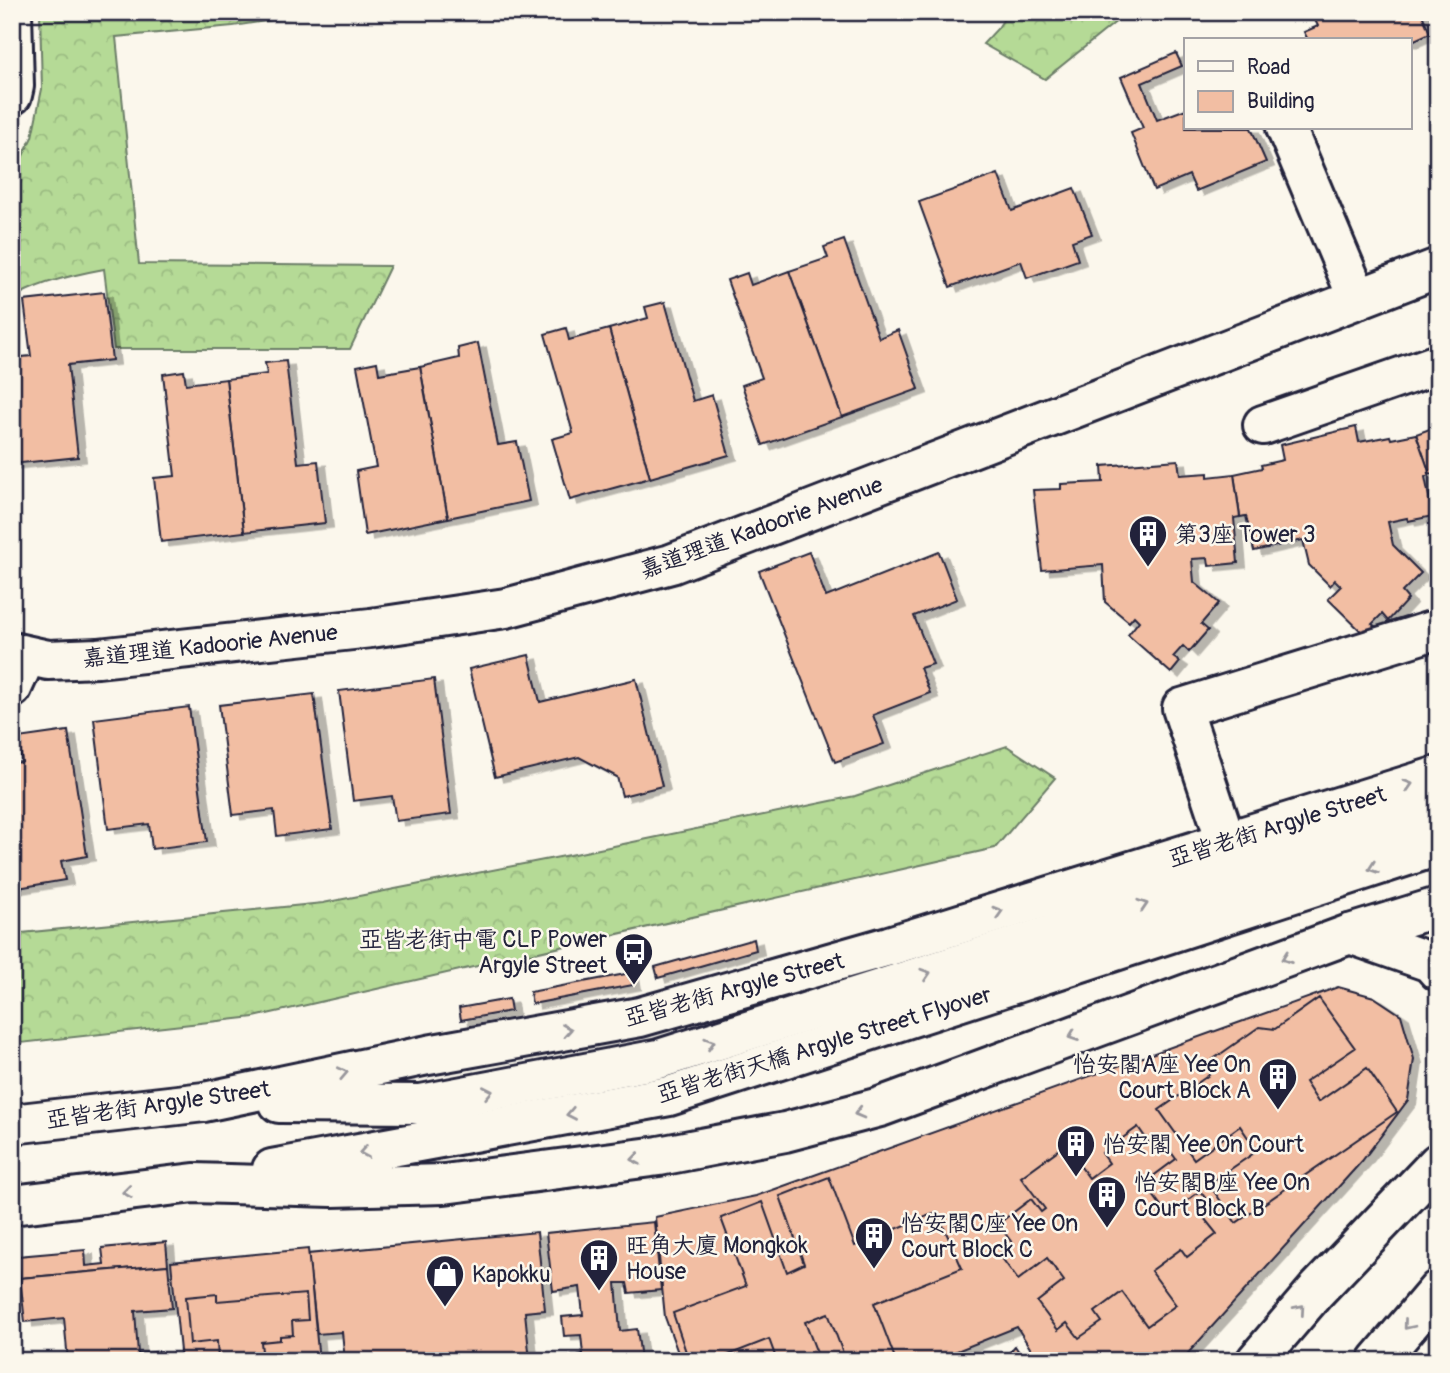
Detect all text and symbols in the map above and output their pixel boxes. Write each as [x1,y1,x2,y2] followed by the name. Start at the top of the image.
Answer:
[1184,38,1412,130] legend
[1247,54,1291,81] text: Road
[1247,88,1314,115] text: Building
[636,470,887,585] street label: 嘉道理道 Kadoorie Avenue
[1127,513,1169,568] building icon: 第3座 Tower 3
[1175,520,1316,549] place label: 第3座 Tower 3
[81,618,340,673] street label: 嘉道理道 Kadoorie Avenue
[1165,779,1390,873] street label: 亞皆老街 Argyle Street
[1402,779,1414,793] one-way arrow
[1367,860,1380,874] one-way arrow
[1137,899,1149,914] one-way arrow
[992,906,1004,920] one-way arrow
[359,925,608,980] place label: 亞皆老街中電 CLP Power Argyle Street
[613,931,655,986] bus stop icon: 亞皆老街中電 CLP Power Argyle Street
[621,946,848,1033] street label: 亞皆老街 Argyle Street
[1281,950,1293,964] one-way arrow
[920,968,932,983] one-way arrow
[653,980,995,1109] street label: 亞皆老街天橋 Argyle Street Flyover
[561,1024,573,1039] one-way arrow
[1067,1028,1079,1042] one-way arrow
[703,1037,715,1052] one-way arrow
[1073,1050,1251,1105] place label: 怡安閣A座 Yee On Court Block A
[1257,1056,1299,1111] building icon: 怡安閣A座 Yee On Court Block A
[337,1066,349,1081] one-way arrow
[44,1074,273,1135] street label: 亞皆老街 Argyle Street
[482,1085,494,1100] one-way arrow
[853,1105,865,1119] one-way arrow
[565,1106,577,1121] one-way arrow
[1055,1123,1097,1178] building icon: 怡安閣 Yee On Court
[1103,1130,1304,1159] place label: 怡安閣 Yee On Court
[358,1144,370,1159] one-way arrow
[630,1152,642,1167] one-way arrow
[1134,1168,1310,1223] place label: 怡安閣B座 Yee On Court Block B
[1086,1174,1128,1229] building icon: 怡安閣B座 Yee On Court Block B
[121,1184,132,1199] one-way arrow
[901,1209,1078,1264] place label: 怡安閣C座 Yee On Court Block C
[853,1215,895,1270] building icon: 怡安閣C座 Yee On Court Block C
[626,1231,808,1286] place label: 旺角大廈 Mongkok House
[578,1237,620,1292] building icon: 旺角大廈 Mongkok House
[424,1253,466,1308] shop icon: Kapokku
[472,1260,551,1289] place label: Kapokku
[1292,1304,1304,1317] one-way arrow
[1404,1317,1416,1330] one-way arrow

